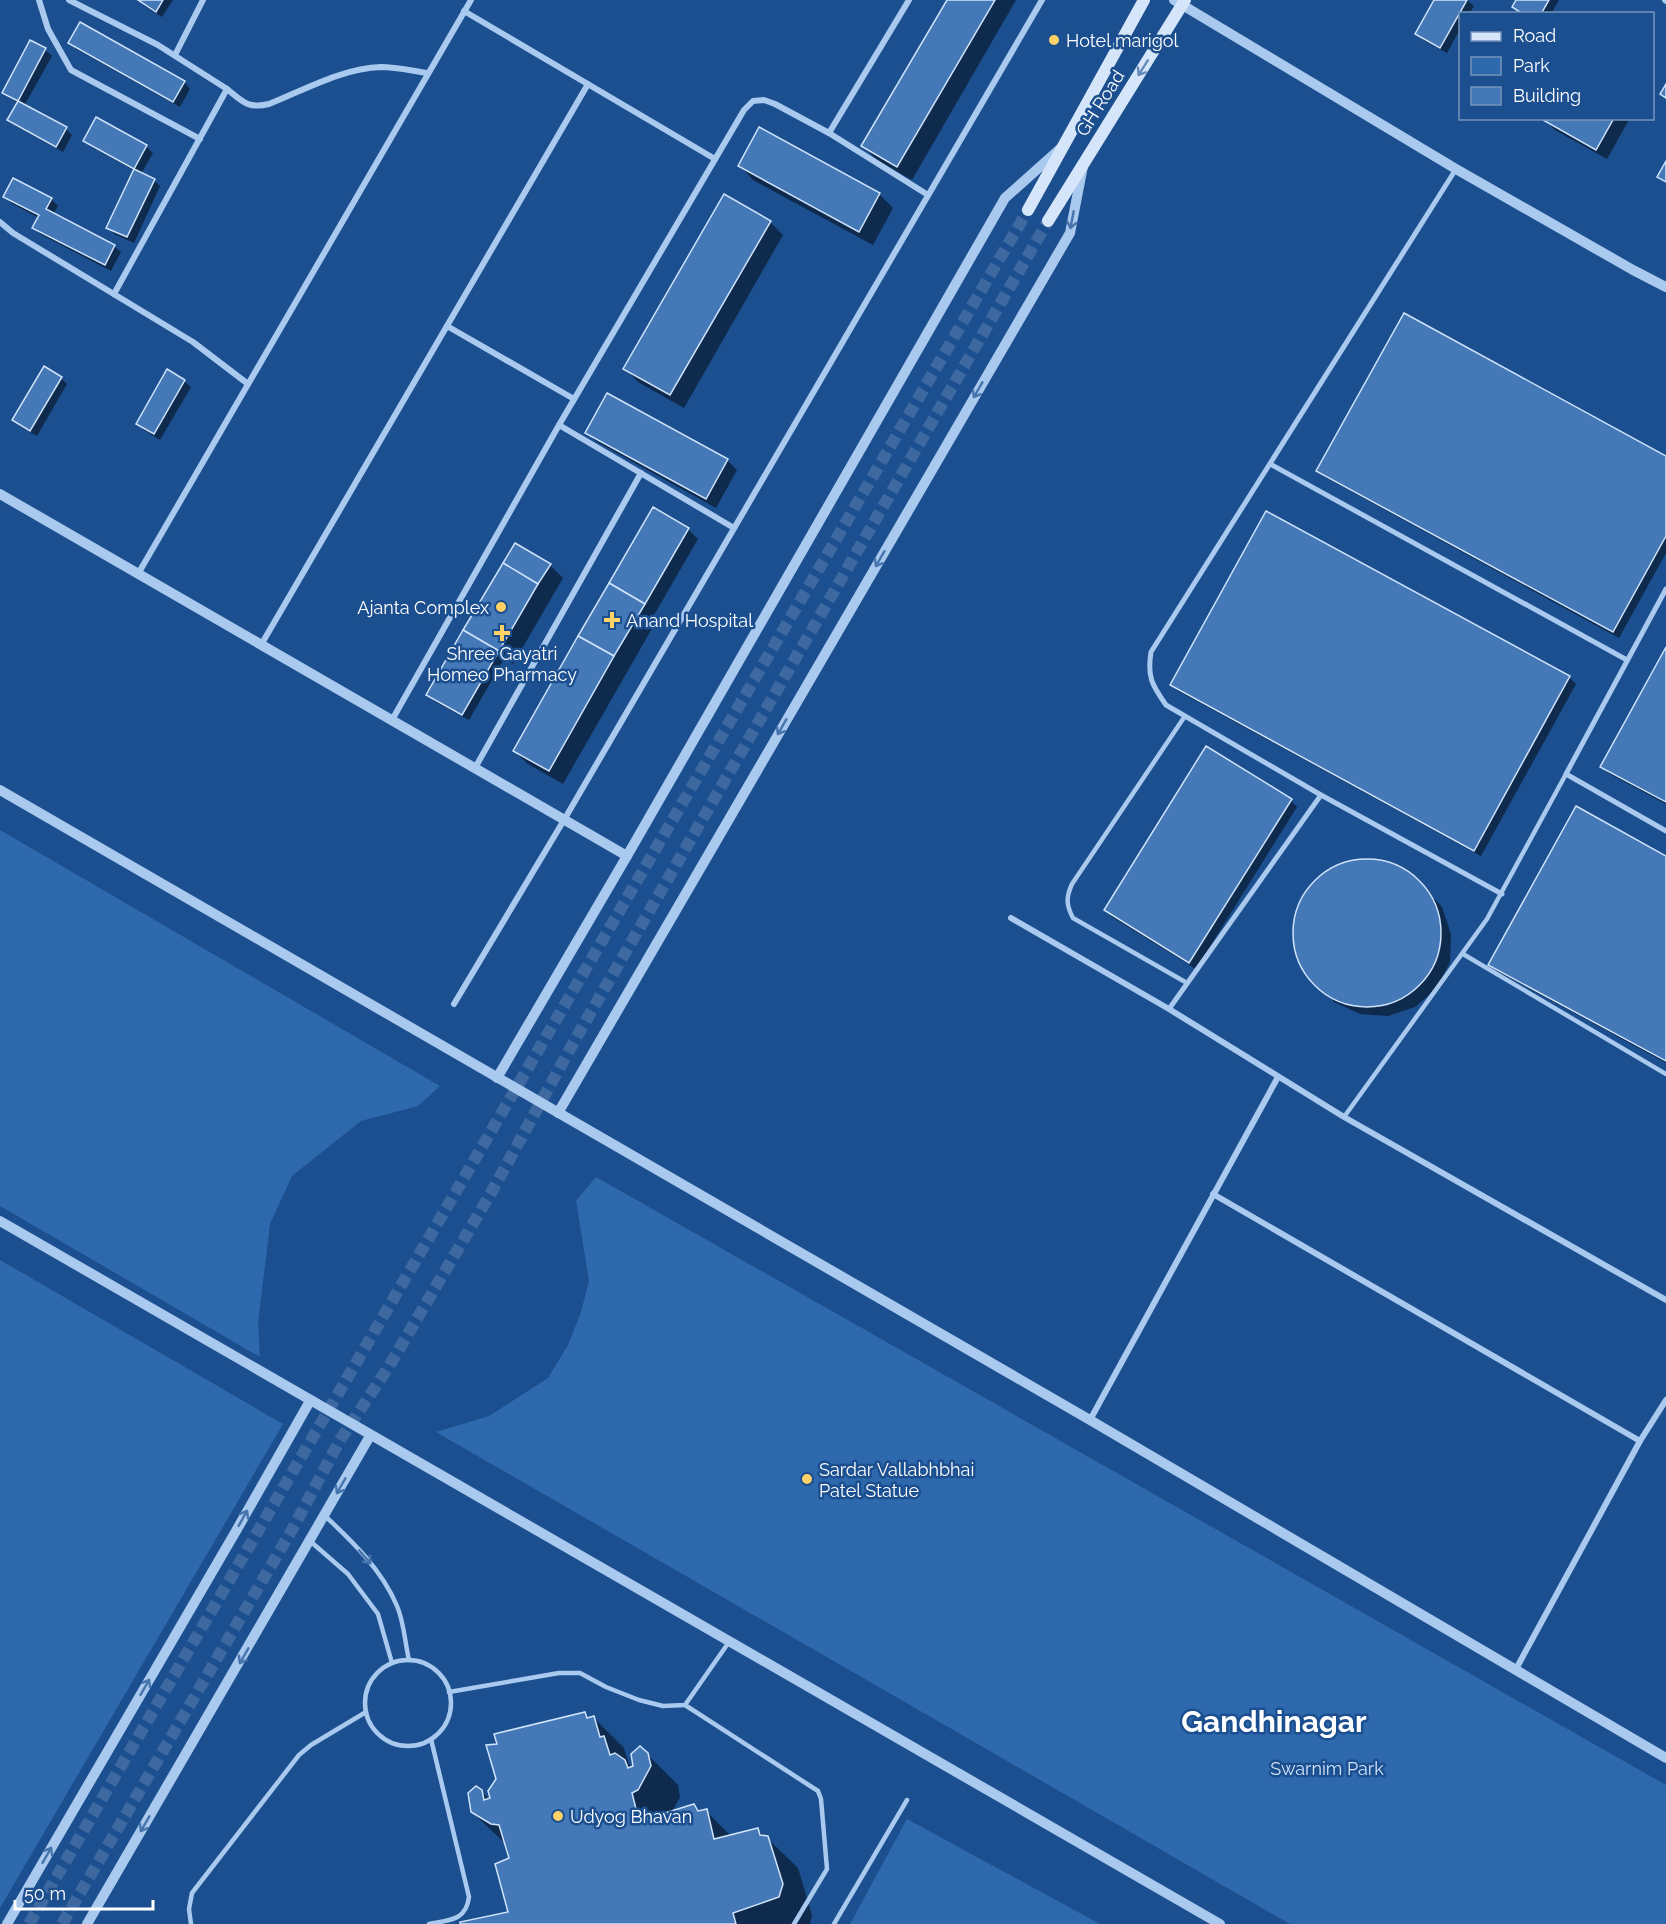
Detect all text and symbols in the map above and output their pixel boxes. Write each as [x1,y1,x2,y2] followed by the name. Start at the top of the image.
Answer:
[1459,12,1654,120] legend
[1513,25,1556,46] text: Road
[1066,30,1179,51] place label: Hotel marigol
[1047,33,1061,47] marker: Hotel marigol
[1513,55,1550,76] text: Park
[1136,59,1148,76] one-way arrow
[1072,66,1128,140] street label: GH Road
[1513,85,1581,106] text: Building
[1066,211,1078,230] one-way arrow
[972,381,984,398] one-way arrow
[874,550,886,567] one-way arrow
[357,597,489,618] place label: Ajanta Complex
[494,600,508,614] marker: Ajanta Complex
[626,610,753,631] place label: Anand Hospital
[603,611,621,629] marker: Anand Hospital
[495,626,509,640] marker: Shree Gayatri Homeo Pharmacy
[427,643,577,685] place label: Shree Gayatri Homeo Pharmacy
[776,718,787,736] one-way arrow
[819,1459,974,1501] place label: Sardar Vallabhbhai Patel Statue
[800,1472,814,1486] marker: Sardar Vallabhbhai Patel Statue
[335,1477,346,1495] one-way arrow
[238,1510,250,1527] one-way arrow
[358,1549,372,1564] one-way arrow
[237,1647,249,1664] one-way arrow
[140,1679,152,1696] one-way arrow
[1181,1704,1367,1739] district label: Gandhinagar
[1270,1758,1384,1779] park label: Swarnim Park
[570,1806,692,1827] place label: Udyog Bhavan
[551,1809,565,1823] marker: Udyog Bhavan
[139,1815,151,1832] one-way arrow
[42,1847,54,1864] one-way arrow
[15,1873,153,1911] scale bar
[24,1883,66,1904] text: 50 m

